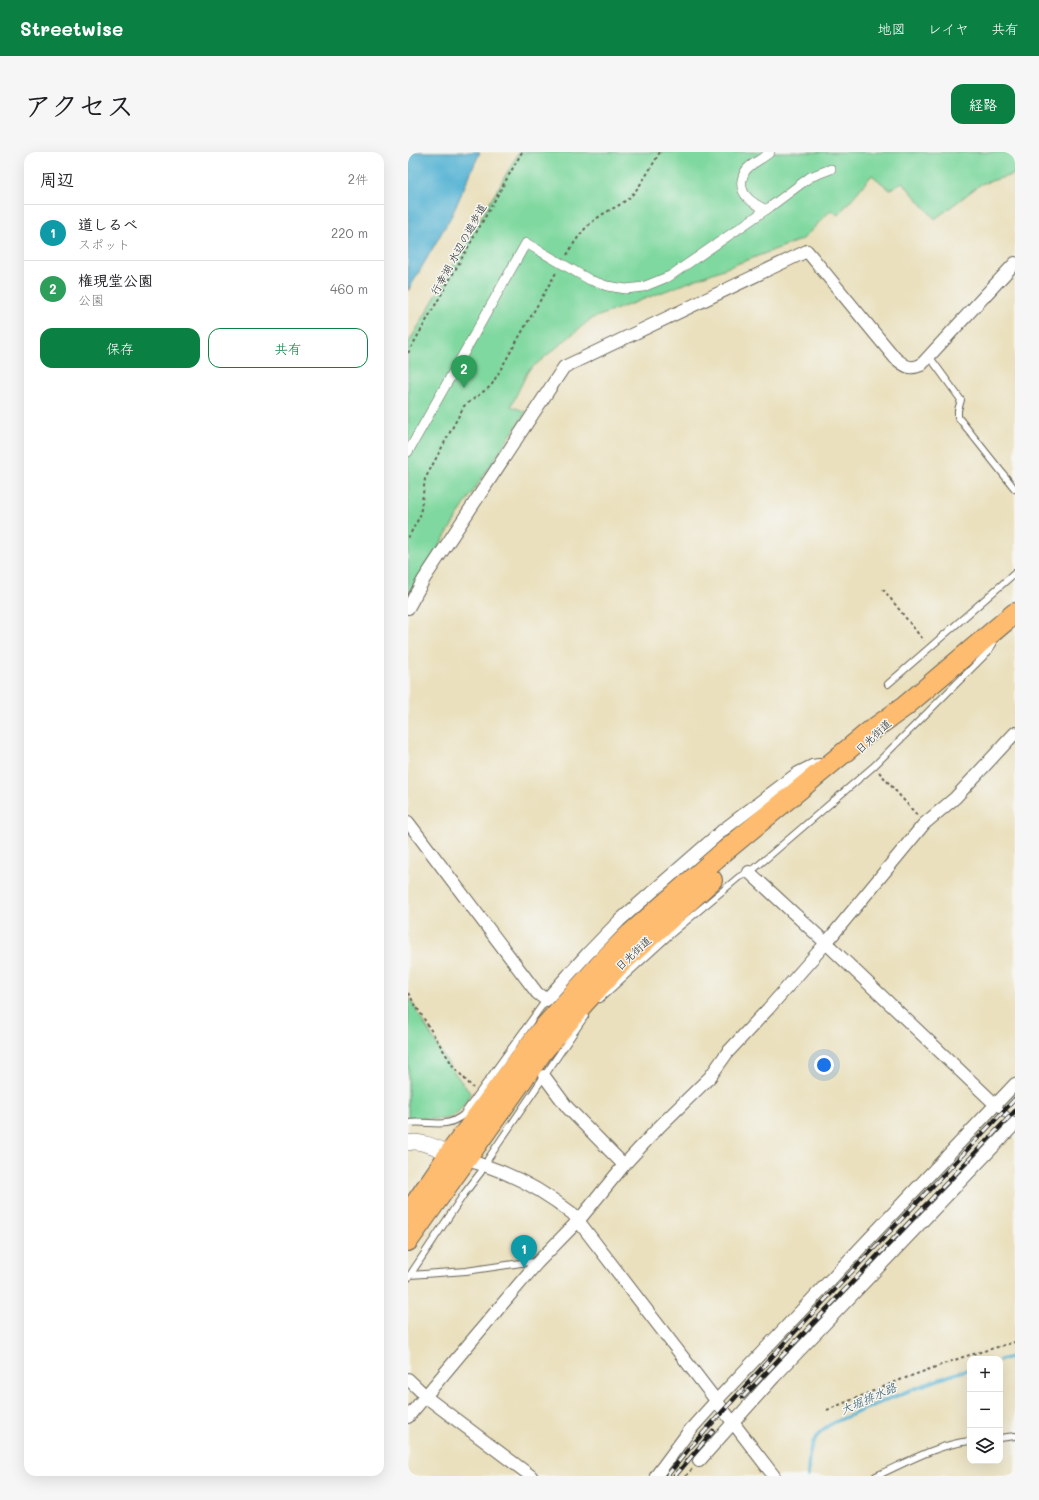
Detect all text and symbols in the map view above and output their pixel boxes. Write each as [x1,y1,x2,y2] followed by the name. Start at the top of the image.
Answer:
[20,16,123,41] text: Streetwise
[878,19,906,38] text: 地図
[928,19,969,38] text: レイヤ
[991,19,1019,38] text: 共有
[951,84,1015,124] button: 経路
[24,87,134,123] text: アクセス
[40,168,74,190] text: 周辺
[348,170,368,187] text: 2件
[427,201,489,297] street label: 行幸湖 水辺の遊歩道
[78,214,138,234] text: 道しるべ
[50,224,56,241] text: 1
[331,224,368,241] text: 220 m
[78,235,130,252] text: スポット
[78,270,153,290] text: 権現堂公園
[49,280,57,297] text: 2
[330,280,368,297] text: 460 m
[78,291,104,308] text: 公園
[40,328,200,368] button: 保存
[208,328,368,368] button: 共有
[451,355,477,388] pin: 2
[852,716,894,756] street label: 日光街道
[612,933,654,973] street label: 日光街道
[814,1055,834,1075] your location
[511,1235,537,1268] pin: 1
[967,1356,1003,1464] map controls
[967,1356,1003,1392] button: +
[837,1378,900,1418] water label: 大堀排水路
[967,1392,1003,1428] button: −
[967,1428,1003,1464] button: layers

